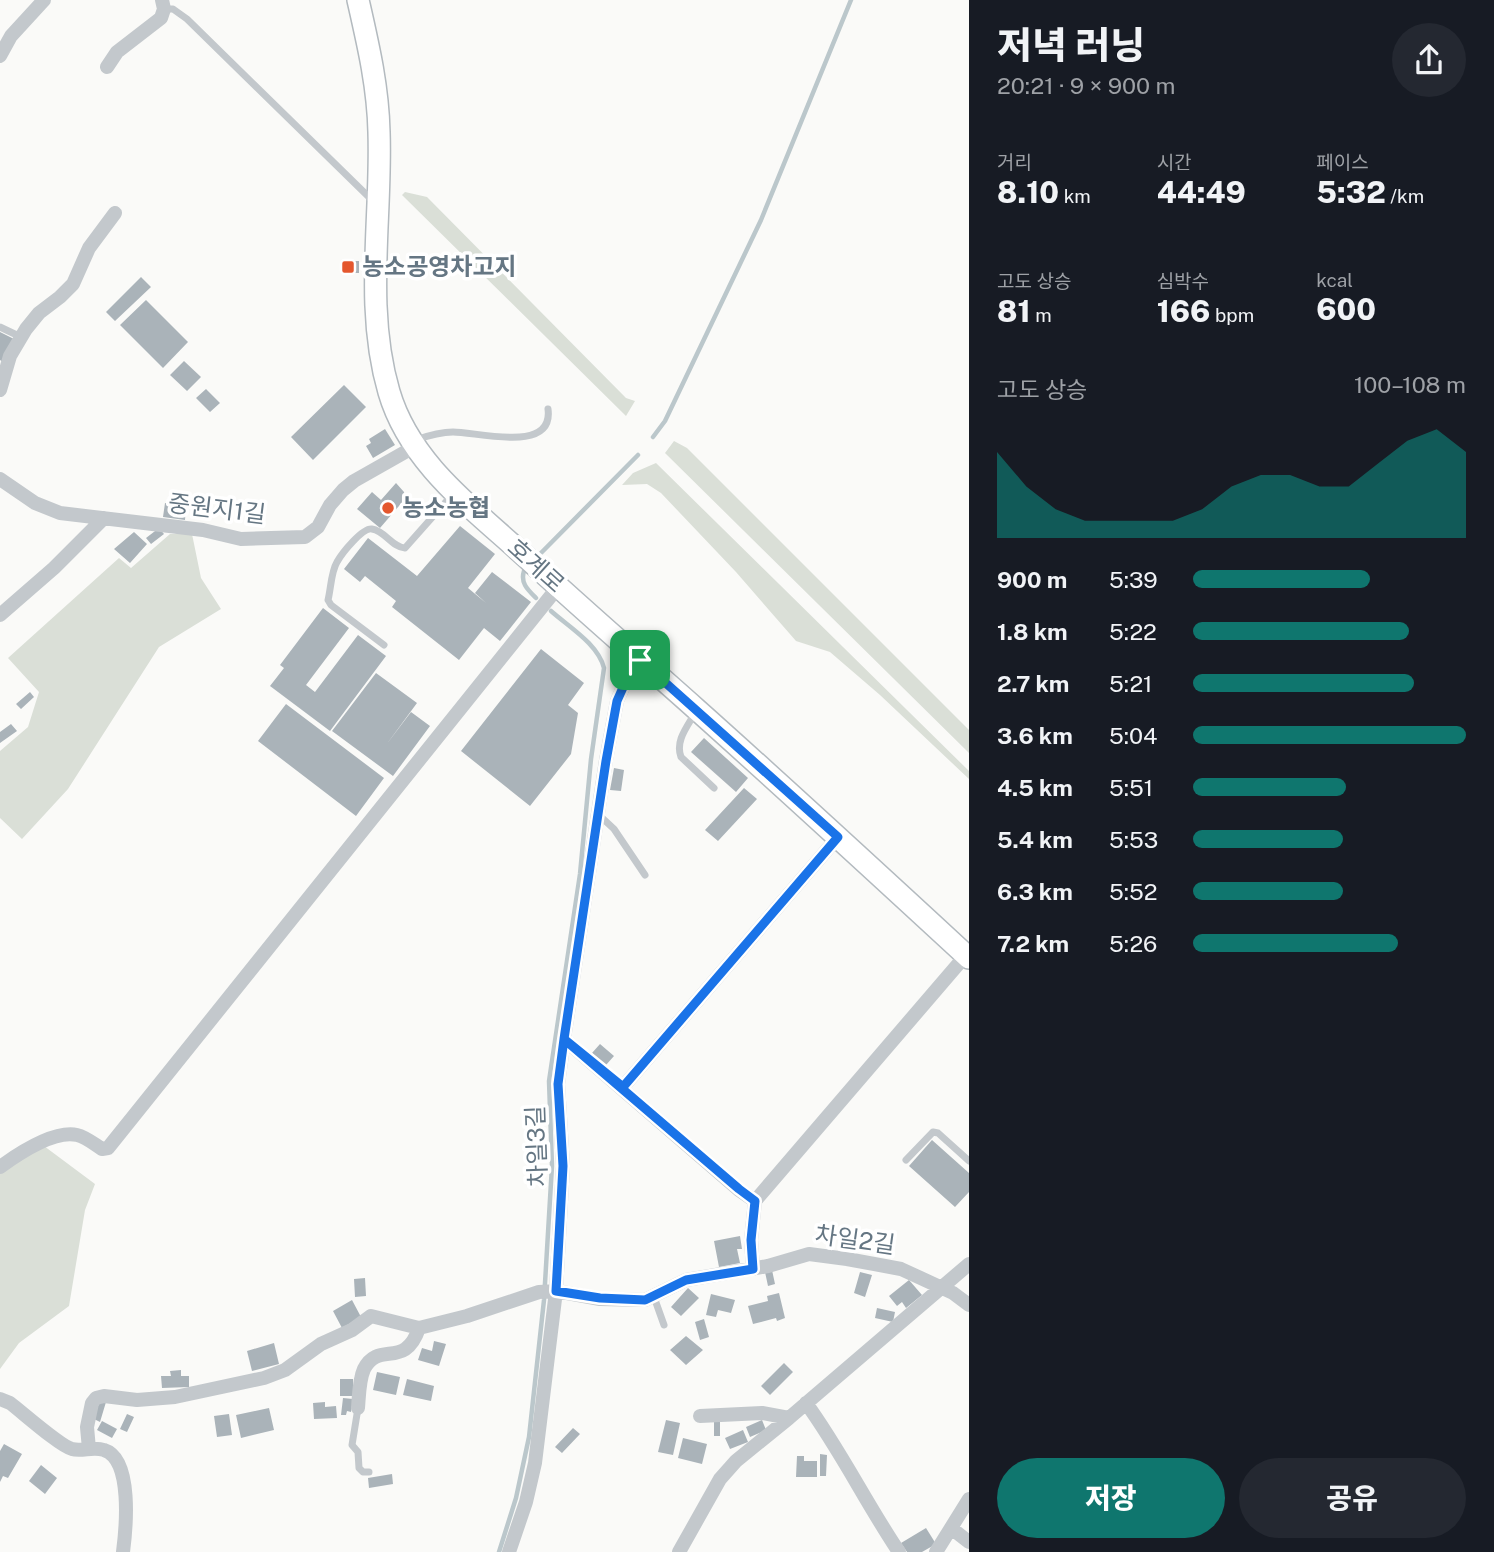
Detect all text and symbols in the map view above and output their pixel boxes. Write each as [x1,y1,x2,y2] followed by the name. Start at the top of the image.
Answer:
[997,23,1145,68] text: 저녁 러닝
[1392,23,1466,97] button: share
[997,72,1175,99] text: 20:21 · 9 × 900 m
[997,151,1032,173] text: 거리
[1157,151,1192,173] text: 시간
[1316,151,1369,173] text: 페이스
[997,174,1059,210] text: 8.10
[1157,174,1246,210] text: 44:49
[1316,174,1386,210] text: 5:32
[1059,185,1091,207] text: km
[1386,185,1424,207] text: /km
[362,252,517,280] place label: 농소공영차고지
[340,259,356,275] marker: 농소공영차고지
[1316,269,1353,291] text: kcal
[997,270,1072,292] text: 고도 상승
[1157,270,1209,292] text: 심박수
[1316,291,1376,327] text: 600
[997,293,1031,329] text: 81
[1157,293,1210,329] text: 166
[1031,304,1052,326] text: m
[1210,304,1254,326] text: bpm
[1354,371,1466,398] text: 100–108 m
[997,376,1087,403] text: 고도 상승
[167,488,268,528] street label: 중원지1길
[402,493,490,521] place label: 농소농협
[380,500,396,516] marker: 농소농협
[503,533,571,598] street label: 호계로
[997,566,1067,593] text: 900 m
[1109,566,1158,593] text: 5:39
[997,618,1068,645] text: 1.8 km
[1109,618,1157,645] text: 5:22
[610,630,670,690] pin
[621,641,659,679] icon: arrive
[997,670,1069,697] text: 2.7 km
[1109,670,1152,697] text: 5:21
[997,722,1073,749] text: 3.6 km
[1109,722,1157,749] text: 5:04
[997,774,1073,801] text: 4.5 km
[1109,774,1153,801] text: 5:51
[997,826,1073,853] text: 5.4 km
[1109,826,1158,853] text: 5:53
[997,878,1073,905] text: 6.3 km
[1109,878,1157,905] text: 5:52
[997,930,1069,957] text: 7.2 km
[1109,930,1157,957] text: 5:26
[521,1105,551,1187] street label: 차일3길
[813,1220,897,1258] street label: 차일2길
[997,1458,1225,1538] button: 저장
[1239,1458,1466,1538] button: 공유

